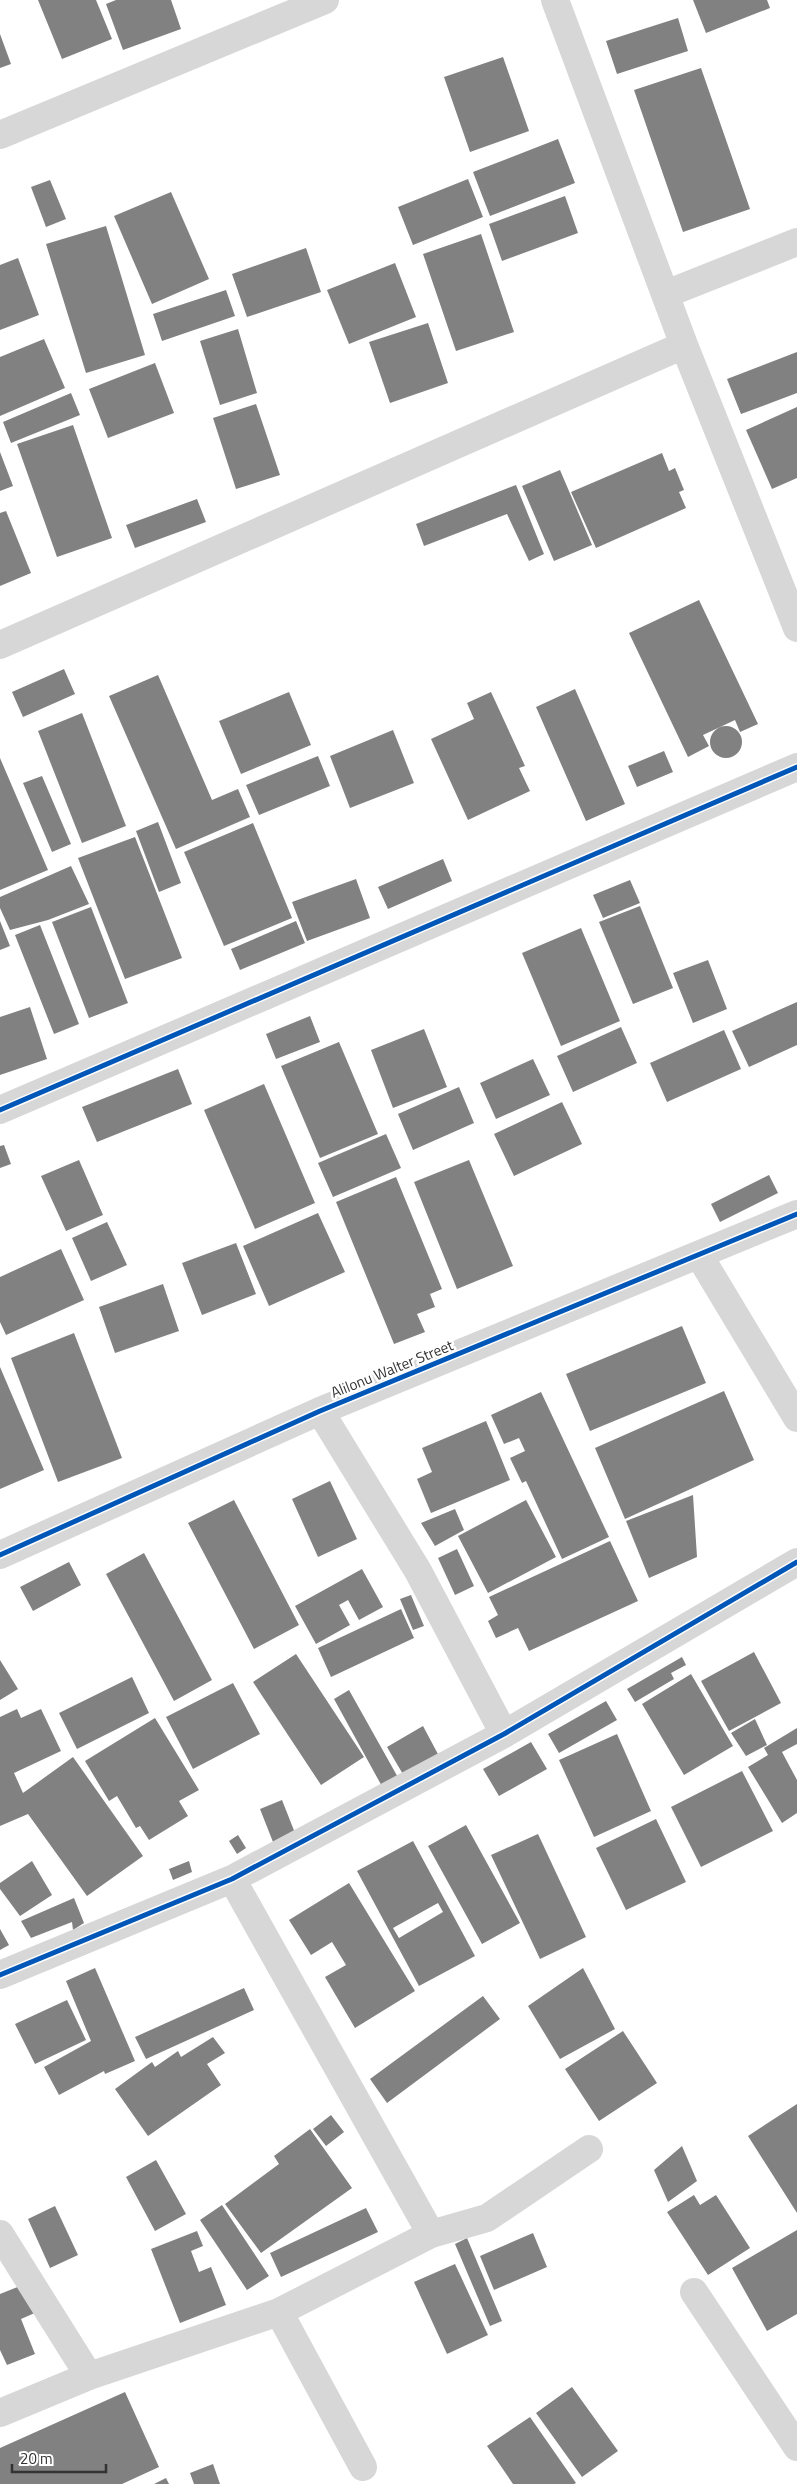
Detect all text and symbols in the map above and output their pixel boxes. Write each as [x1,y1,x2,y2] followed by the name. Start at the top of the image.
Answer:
[327,1333,457,1404] street label: Alilonu Walter Street
[12,2442,106,2474] scale bar
[20,2447,53,2470] text: 20 m

